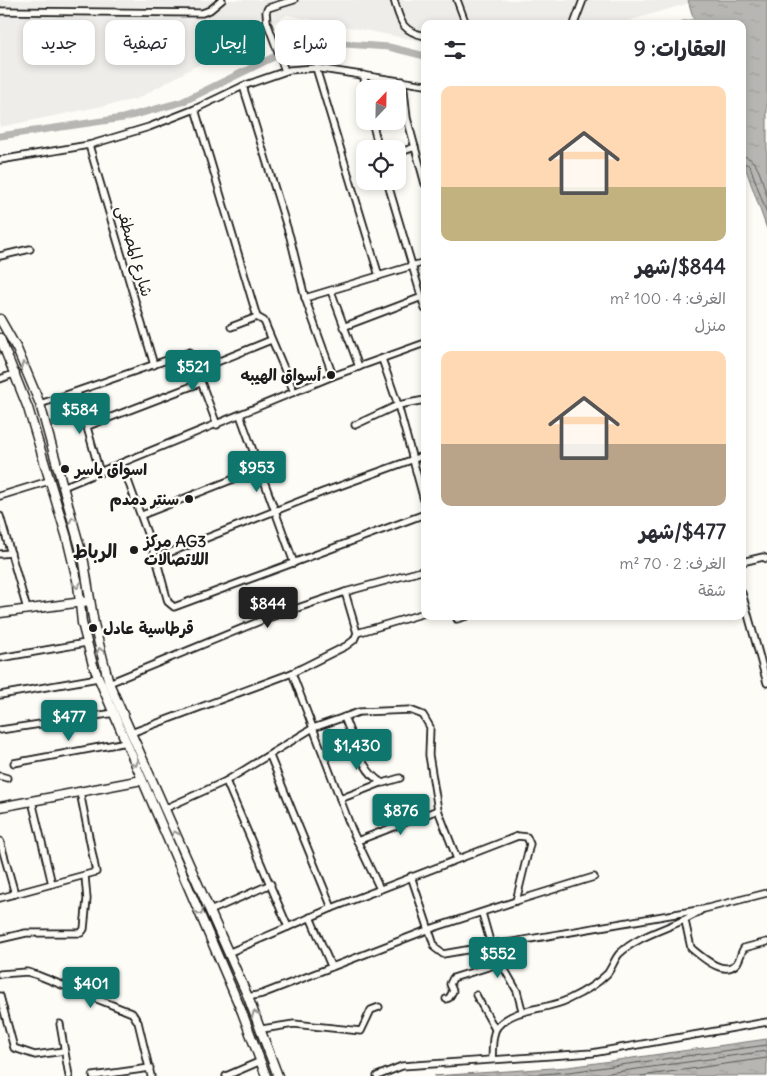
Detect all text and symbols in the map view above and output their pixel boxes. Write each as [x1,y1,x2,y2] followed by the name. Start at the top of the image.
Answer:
[23,20,95,65] chip: جديد
[105,20,185,65] chip: تصفية
[195,20,265,65] chip: إيجار
[275,20,346,65] chip: شراء
[634,35,726,62] text: العقارات: 9
[441,36,469,64] icon: filters
[356,80,406,130] north arrow
[356,80,406,190] map controls
[539,118,629,208] icon: home
[356,140,406,190] button: locate
[111,203,158,299] street label: شارع المصطفى
[635,253,726,280] text: $844/شهر
[610,288,726,308] text: الغرف: 4 · 100 m²
[694,315,726,335] text: منزل
[163,350,223,392] pin: $521
[176,356,210,376] text: $521
[20,361,30,370] one-way arrow
[240,365,322,386] place label: أسواق الهيبه
[325,369,337,381] marker: أسواق الهيبه
[539,383,629,473] icon: home
[50,392,110,435] pin: $584
[62,399,98,419] text: $584
[227,450,287,493] pin: $953
[239,457,275,477] text: $953
[73,459,147,480] place label: اسواق ياسر
[59,463,71,475] marker: اسواق ياسر
[110,489,179,512] place label: سنتر دمدم
[183,493,195,505] marker: سنتر دمدم
[68,516,78,524] one-way arrow
[639,518,726,545] text: $477/شهر
[142,531,209,569] place label: مركز AG3 اللاتصالات
[73,539,117,564] district label: الرباط
[128,544,140,556] marker: مركز AG3 اللاتصالات
[620,553,726,573] text: الغرف: 2 · 70 m²
[698,580,726,600] text: شقة
[71,581,82,589] one-way arrow
[238,586,298,629] pin: $844
[250,593,286,613] text: $844
[103,618,194,638] place label: قرطاسية عادل
[87,622,99,634] marker: قرطاسية عادل
[95,646,106,655] one-way arrow
[39,700,99,742] pin: $477
[52,706,86,726] text: $477
[316,728,398,771] pin: $1,430
[334,735,380,755] text: $1,430
[129,759,139,767] one-way arrow
[371,794,431,836] pin: $876
[384,800,418,820] text: $876
[170,830,181,839] one-way arrow
[193,907,204,916] one-way arrow
[468,936,528,979] pin: $552
[480,943,516,963] text: $552
[61,966,121,1009] pin: $401
[74,973,109,993] text: $401
[251,1010,262,1019] one-way arrow

